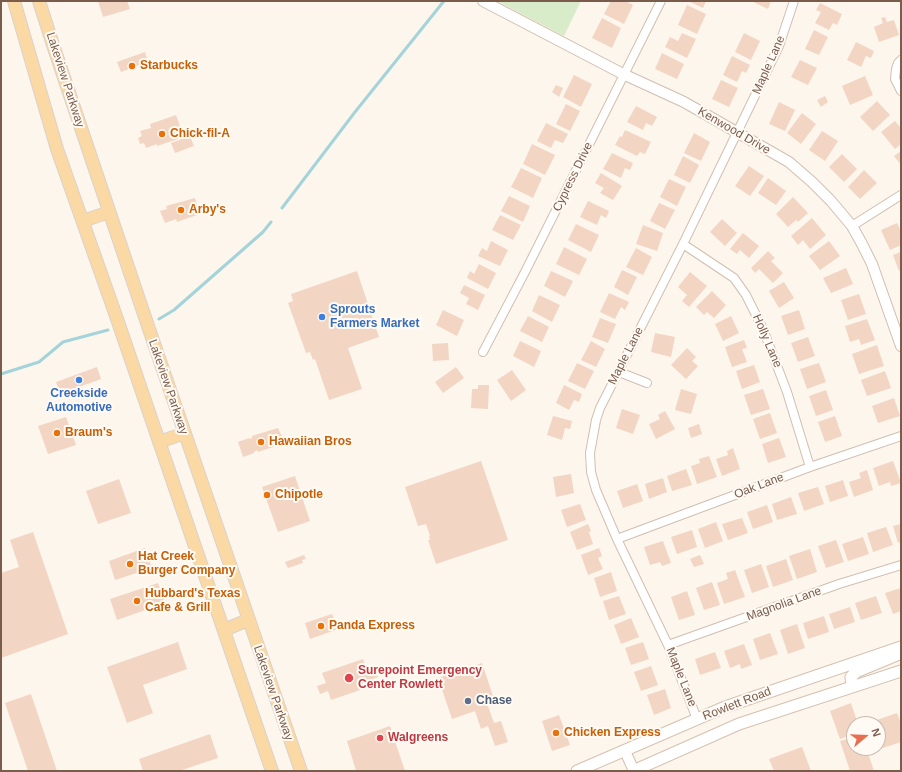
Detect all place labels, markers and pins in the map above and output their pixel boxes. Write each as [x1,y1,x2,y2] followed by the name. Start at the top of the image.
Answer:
[140,59,198,73] place label: Starbucks
[127,61,137,71] marker: Starbucks
[170,127,230,141] place label: Chick-fil-A
[157,129,167,139] marker: Chick-fil-A
[189,203,226,217] place label: Arby's
[176,205,186,215] marker: Arby's
[330,303,419,331] place label: Sprouts Farmers Market
[317,312,327,322] marker: Sprouts Farmers Market
[74,375,84,385] marker: Creekside Automotive
[46,387,112,415] place label: Creekside Automotive
[65,426,113,440] place label: Braum's
[52,428,62,438] marker: Braum's
[269,435,352,449] place label: Hawaiian Bros
[256,437,266,447] marker: Hawaiian Bros
[275,488,323,502] place label: Chipotle
[262,490,272,500] marker: Chipotle
[138,550,235,578] place label: Hat Creek Burger Company
[125,559,135,569] marker: Hat Creek Burger Company
[145,587,240,615] place label: Hubbard's Texas Cafe & Grill
[132,596,142,606] marker: Hubbard's Texas Cafe & Grill
[329,619,415,633] place label: Panda Express
[316,621,326,631] marker: Panda Express
[358,664,482,692] place label: Surepoint Emergency Center Rowlett
[343,672,355,684] marker: Surepoint Emergency Center Rowlett
[476,694,512,708] place label: Chase
[463,696,473,706] marker: Chase
[564,726,661,740] place label: Chicken Express
[551,728,561,738] marker: Chicken Express
[388,731,448,745] place label: Walgreens
[375,733,385,743] marker: Walgreens

